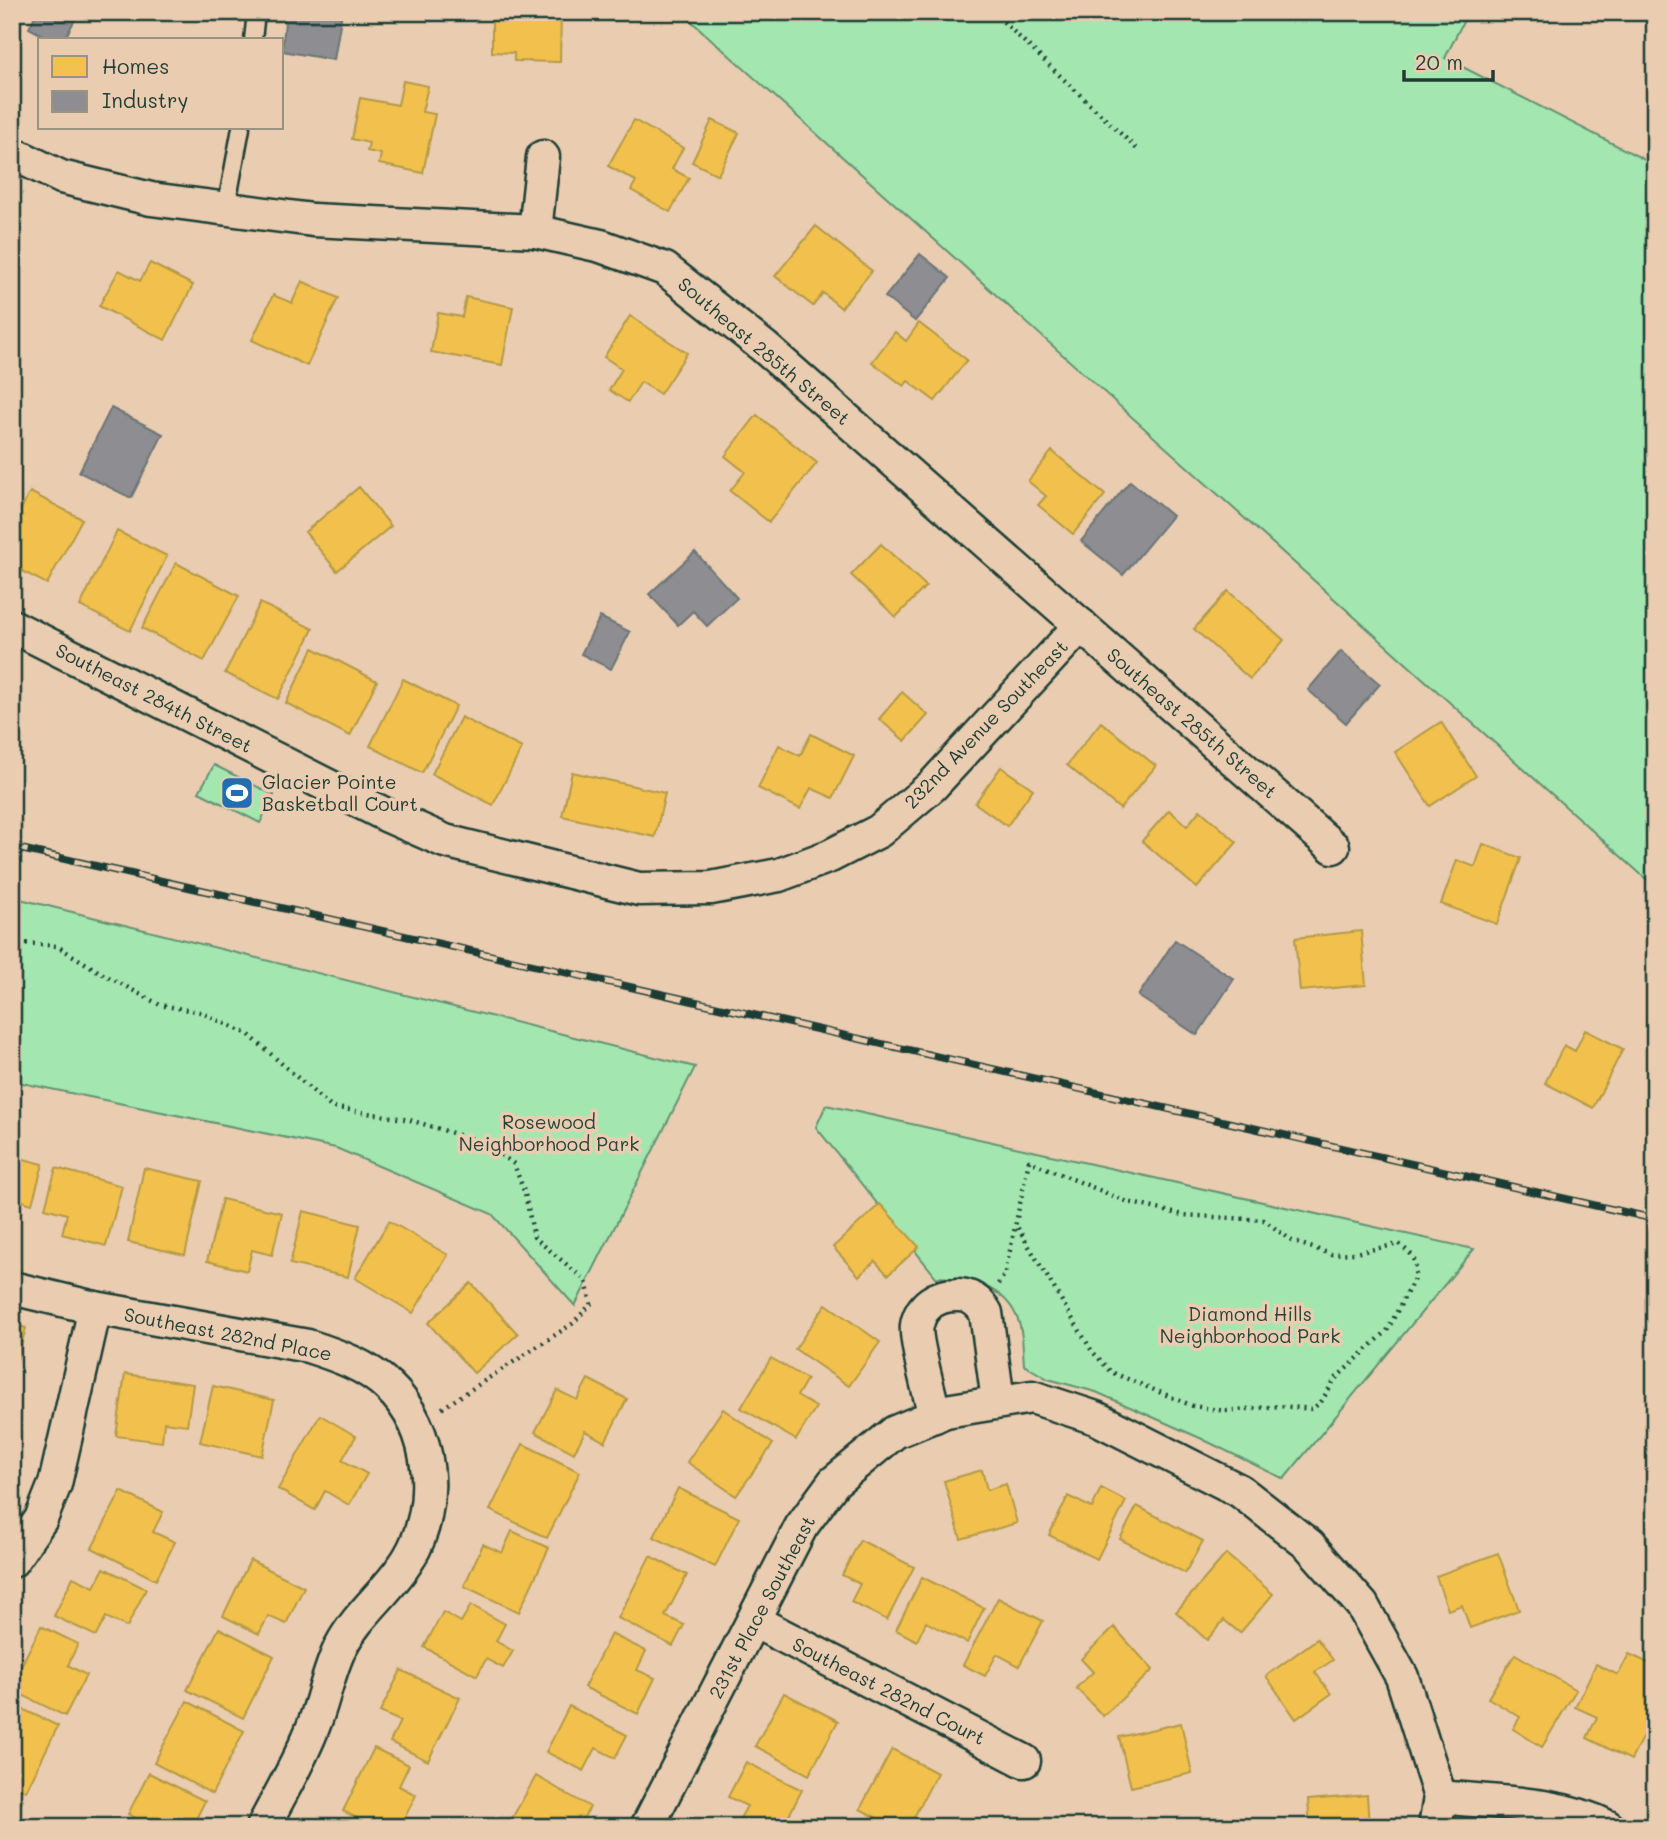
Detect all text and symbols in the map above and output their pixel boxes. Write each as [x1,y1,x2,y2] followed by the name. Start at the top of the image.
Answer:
[38,38,284,130] legend
[1404,38,1494,82] scale bar
[1415,48,1463,75] text: 20 m
[102,52,169,79] text: Homes
[102,86,189,113] text: Industry
[673,271,856,430] street label: Southeast 285th Street
[898,634,1073,813] street label: 232nd Avenue Southeast
[52,637,257,758] street label: Southeast 284th Street
[1102,642,1283,803] street label: Southeast 285th Street
[262,769,418,816] place label: Glacier Pointe Basketball Court
[218,774,256,812] sports icon: Glacier Pointe Basketball Court
[459,1109,639,1156] park label: Rosewood Neighborhood Park
[122,1301,334,1366] street label: Southeast 282nd Place
[1160,1301,1340,1348] park label: Diamond Hills Neighborhood Park
[703,1511,820,1703] street label: 231st Place Southeast
[789,1631,990,1750] street label: Southeast 282nd Court

